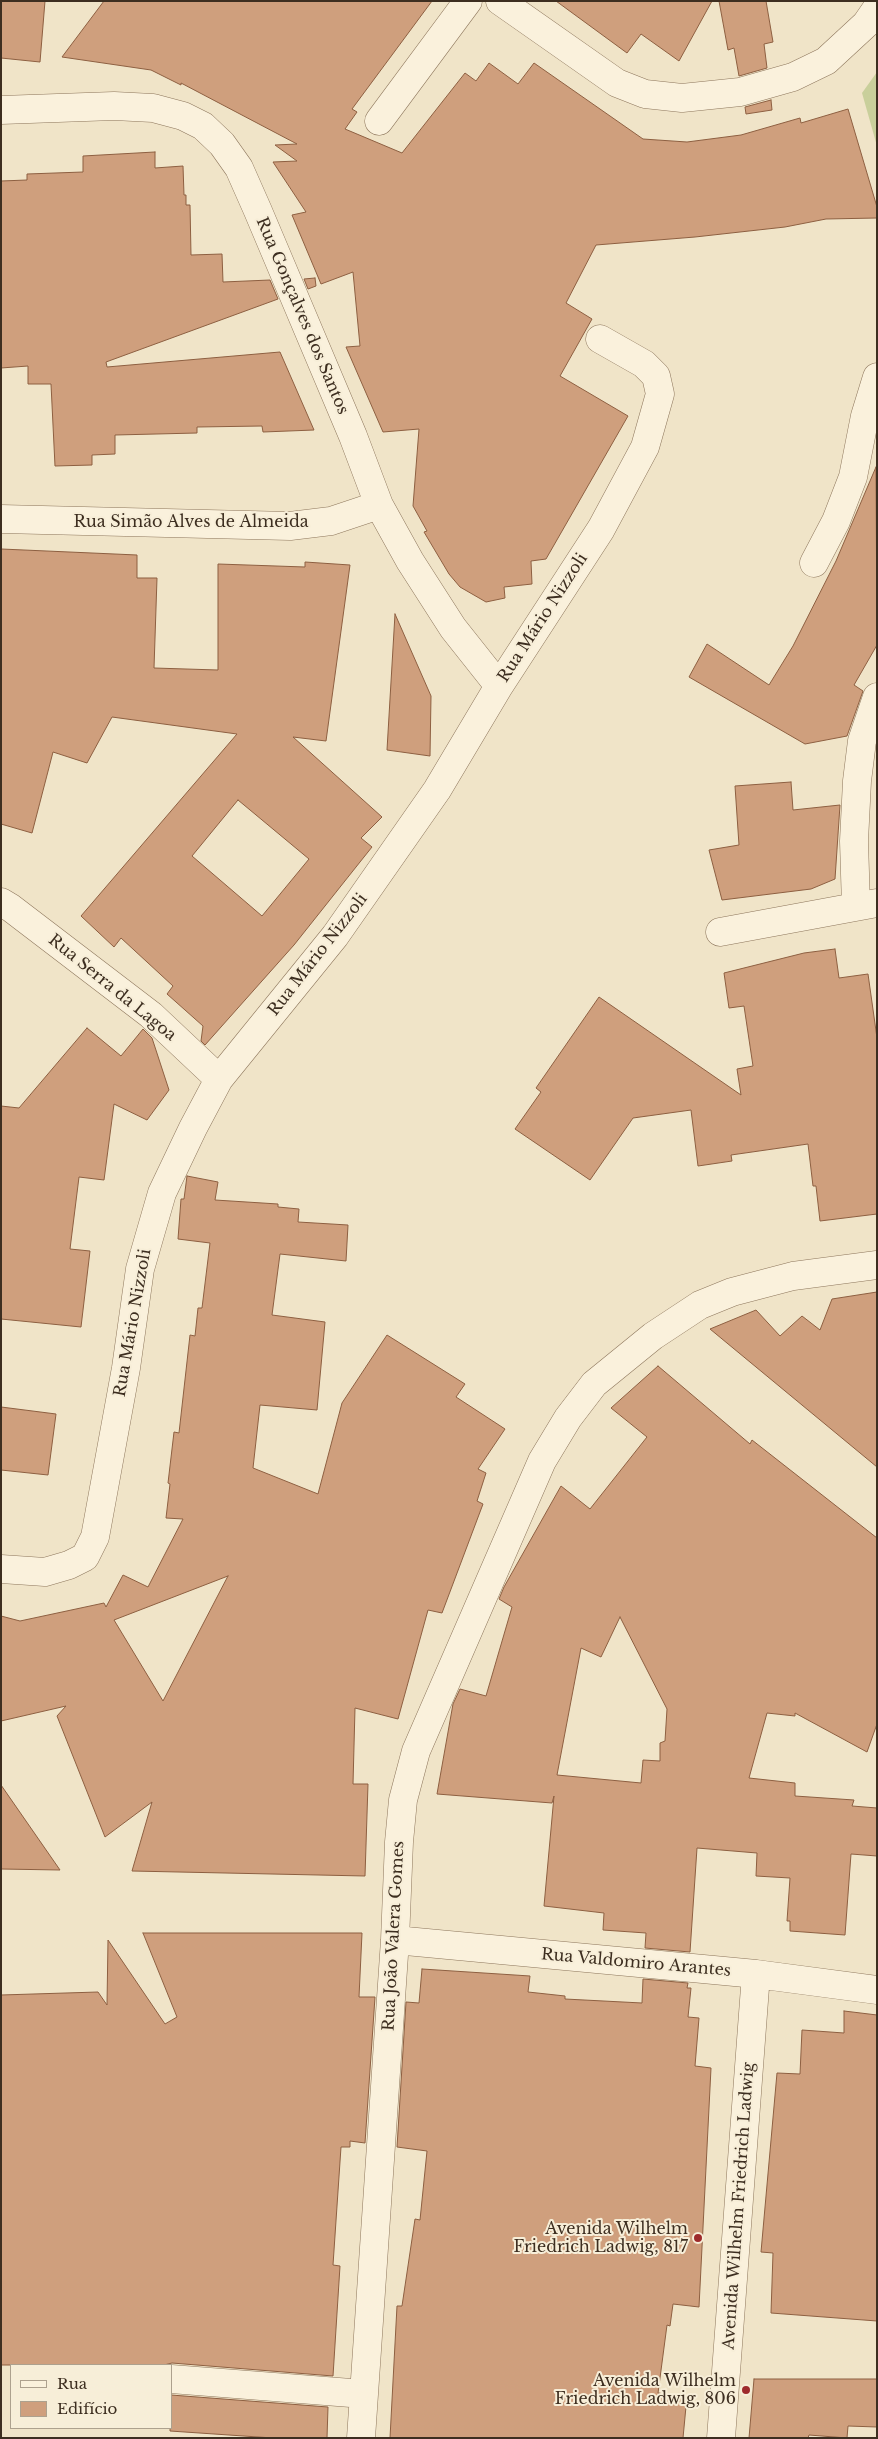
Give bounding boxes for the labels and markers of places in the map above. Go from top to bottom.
place label: Avenida Wilhelm Friedrich Ladwig, 817 [513,2219,688,2257]
marker: Avenida Wilhelm Friedrich Ladwig, 817 [692,2232,704,2244]
place label: Avenida Wilhelm Friedrich Ladwig, 806 [555,2371,736,2409]
marker: Avenida Wilhelm Friedrich Ladwig, 806 [740,2384,752,2396]

